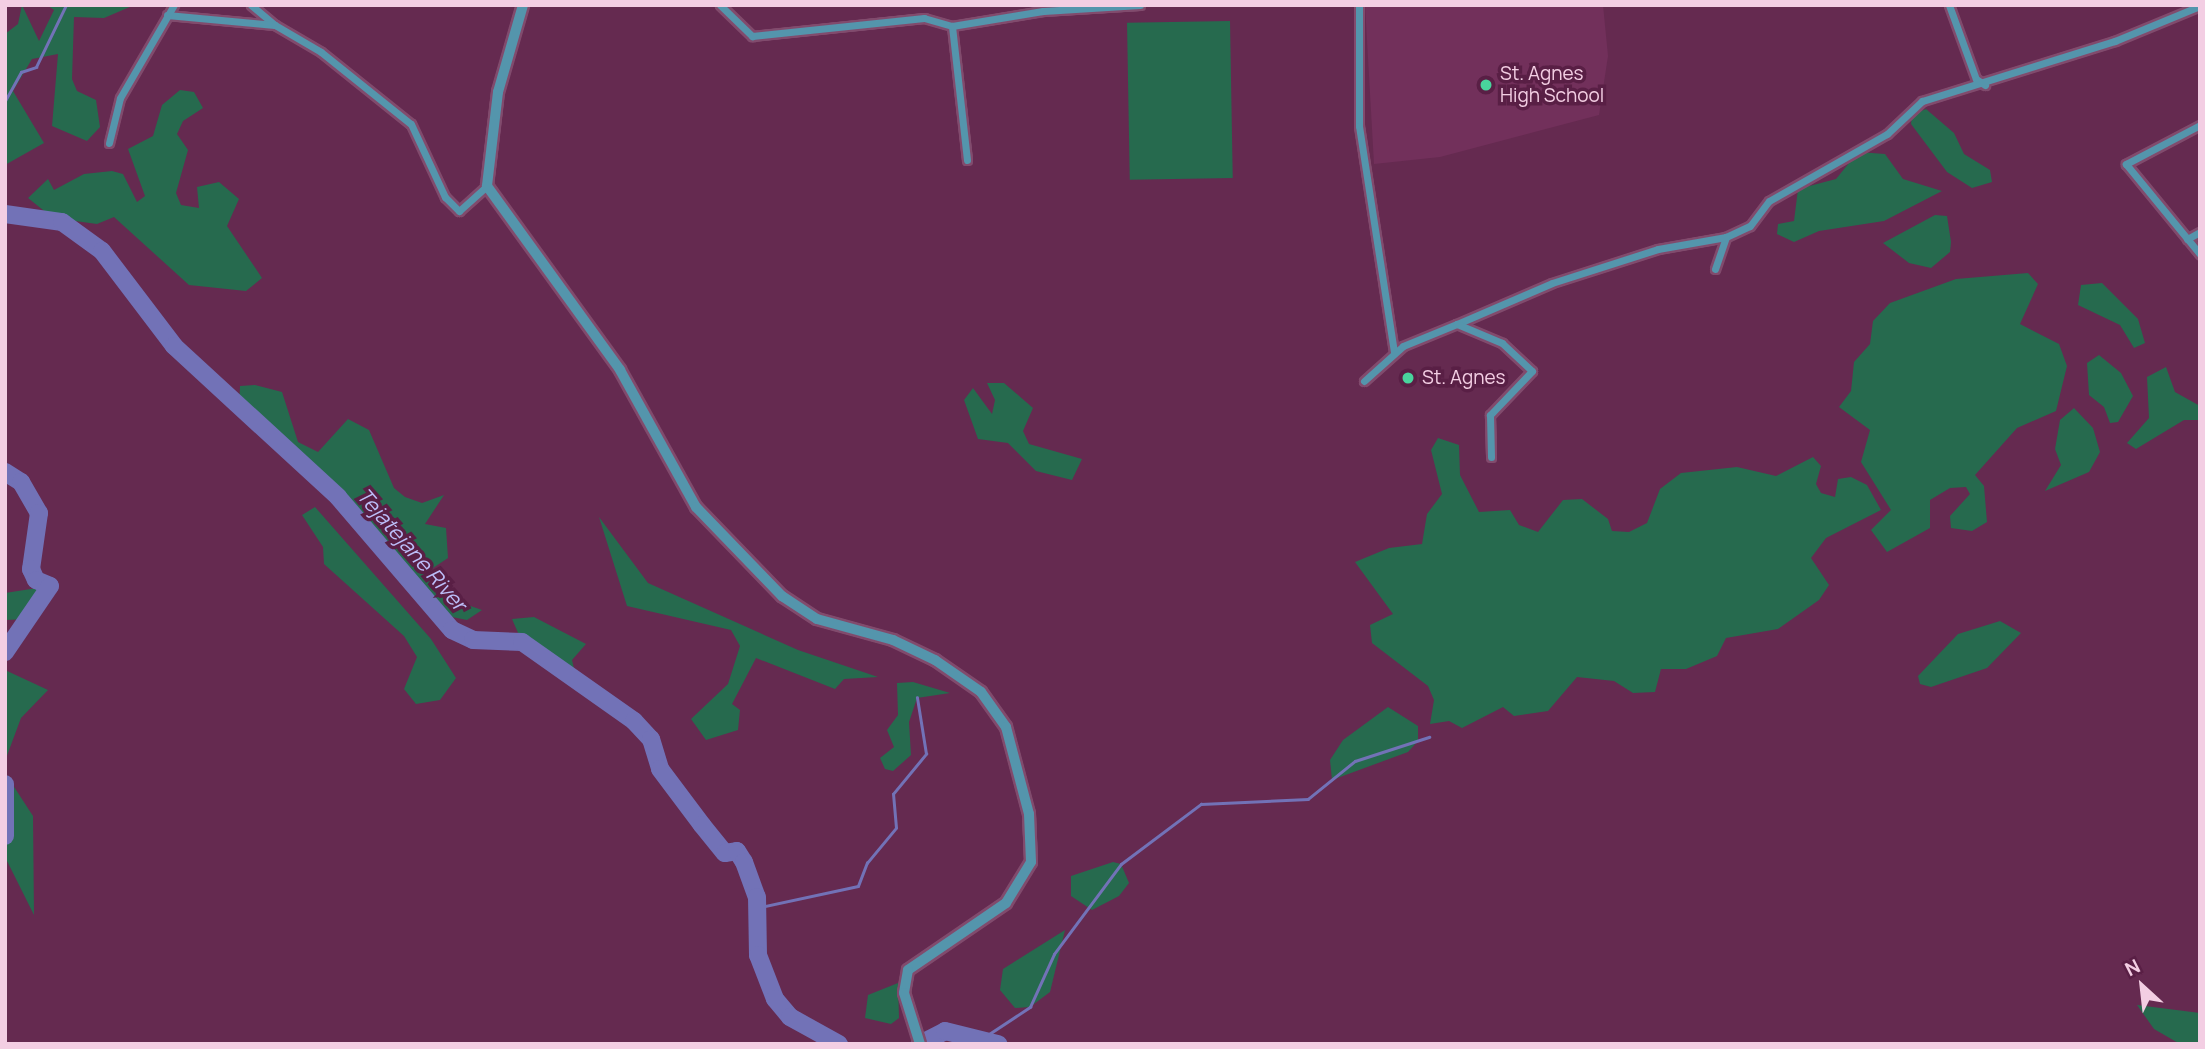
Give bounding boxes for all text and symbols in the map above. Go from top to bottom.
place label: St. Agnes High School [1500,63,1604,107]
marker: St. Agnes High School [1478,77,1494,93]
place label: St. Agnes [1422,367,1506,389]
marker: St. Agnes [1400,370,1416,386]
water label: Tejatejane River [352,482,472,616]
north arrow [2107,951,2177,1021]
text: N [2120,953,2144,982]

